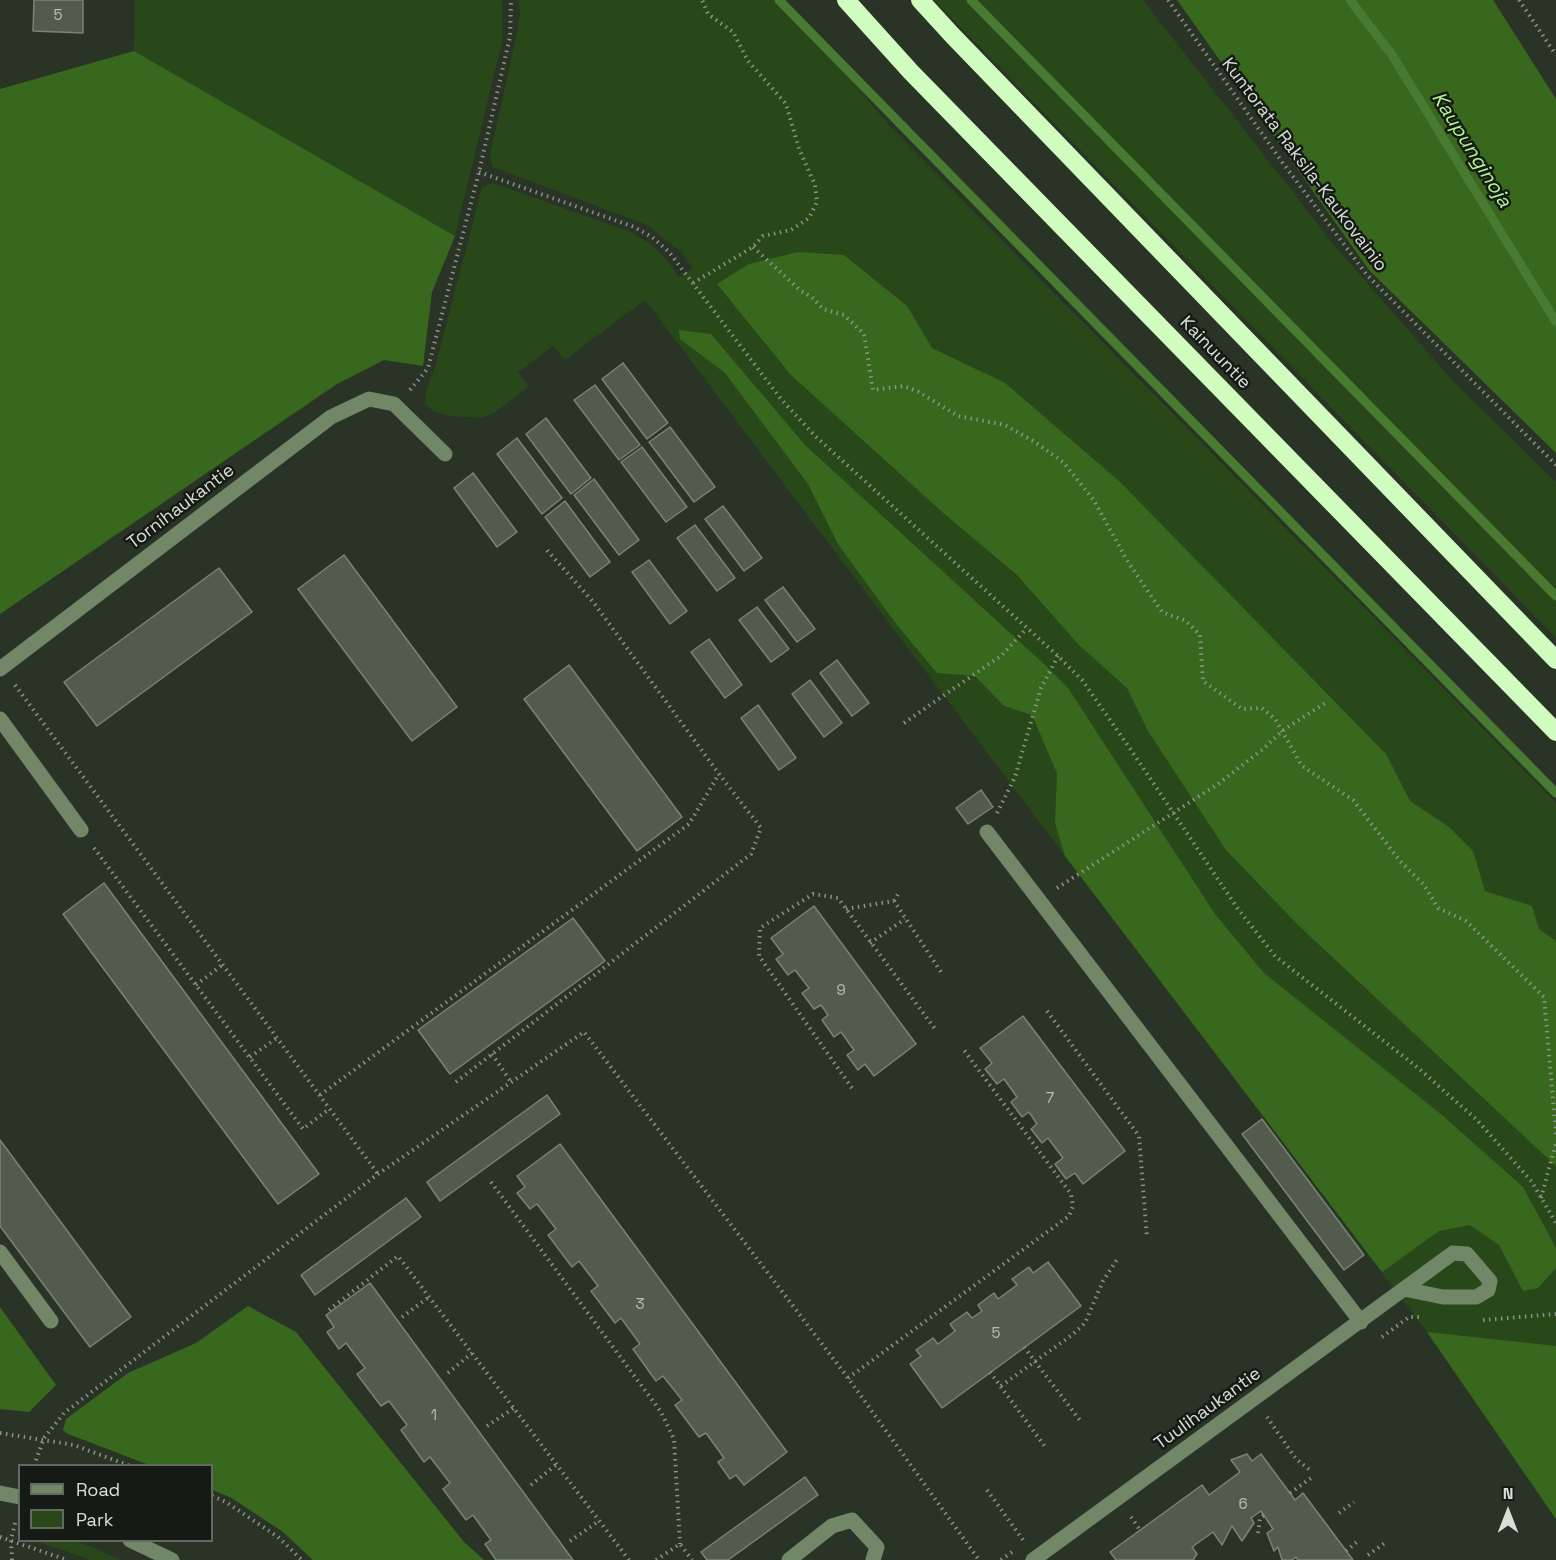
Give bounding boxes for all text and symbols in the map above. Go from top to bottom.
house number: 5 [54,7,62,25]
street label: Kuntorata Raksila-Kaukovainio [1217,54,1391,276]
water label: Kaupunginoja [1426,88,1516,212]
street label: Kainuuntie [1175,312,1255,394]
street label: Tornihaukantie [123,460,239,554]
house number: 9 [836,982,846,1000]
house number: 7 [1046,1090,1054,1108]
house number: 3 [635,1296,645,1314]
house number: 5 [992,1325,1000,1343]
street label: Tuulihaukantie [1151,1363,1265,1455]
house number: 1 [431,1407,437,1425]
legend [18,1464,213,1542]
text: Road [76,1478,120,1501]
north arrow [1478,1482,1538,1542]
text: N [1503,1483,1513,1504]
house number: 6 [1238,1496,1248,1514]
text: Park [76,1508,113,1531]

